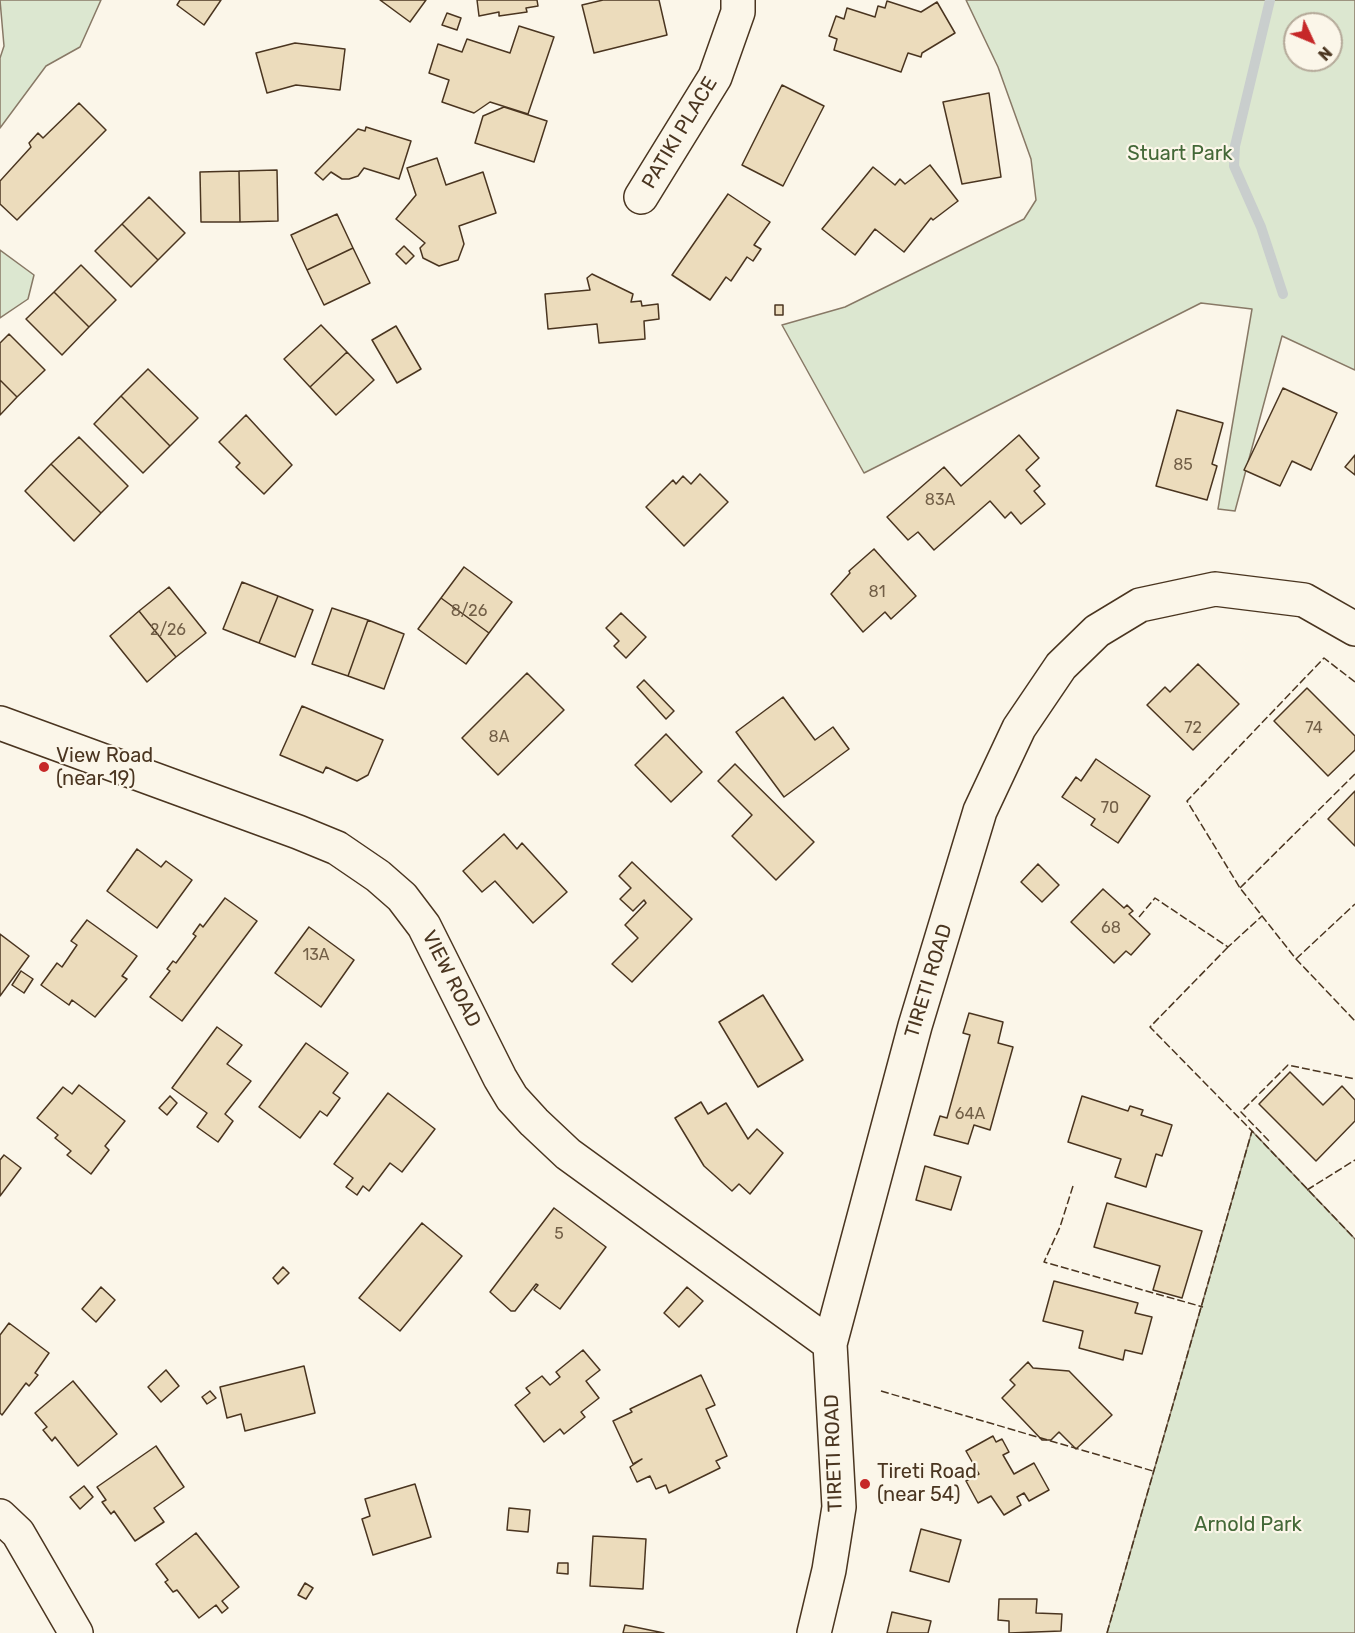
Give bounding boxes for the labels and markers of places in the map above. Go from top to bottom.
place label: View Road (near 19) [56,744,153,791]
marker: View Road (near 19) [37,760,51,774]
place label: Tireti Road (near 54) [877,1460,977,1507]
marker: Tireti Road (near 54) [858,1477,872,1491]

